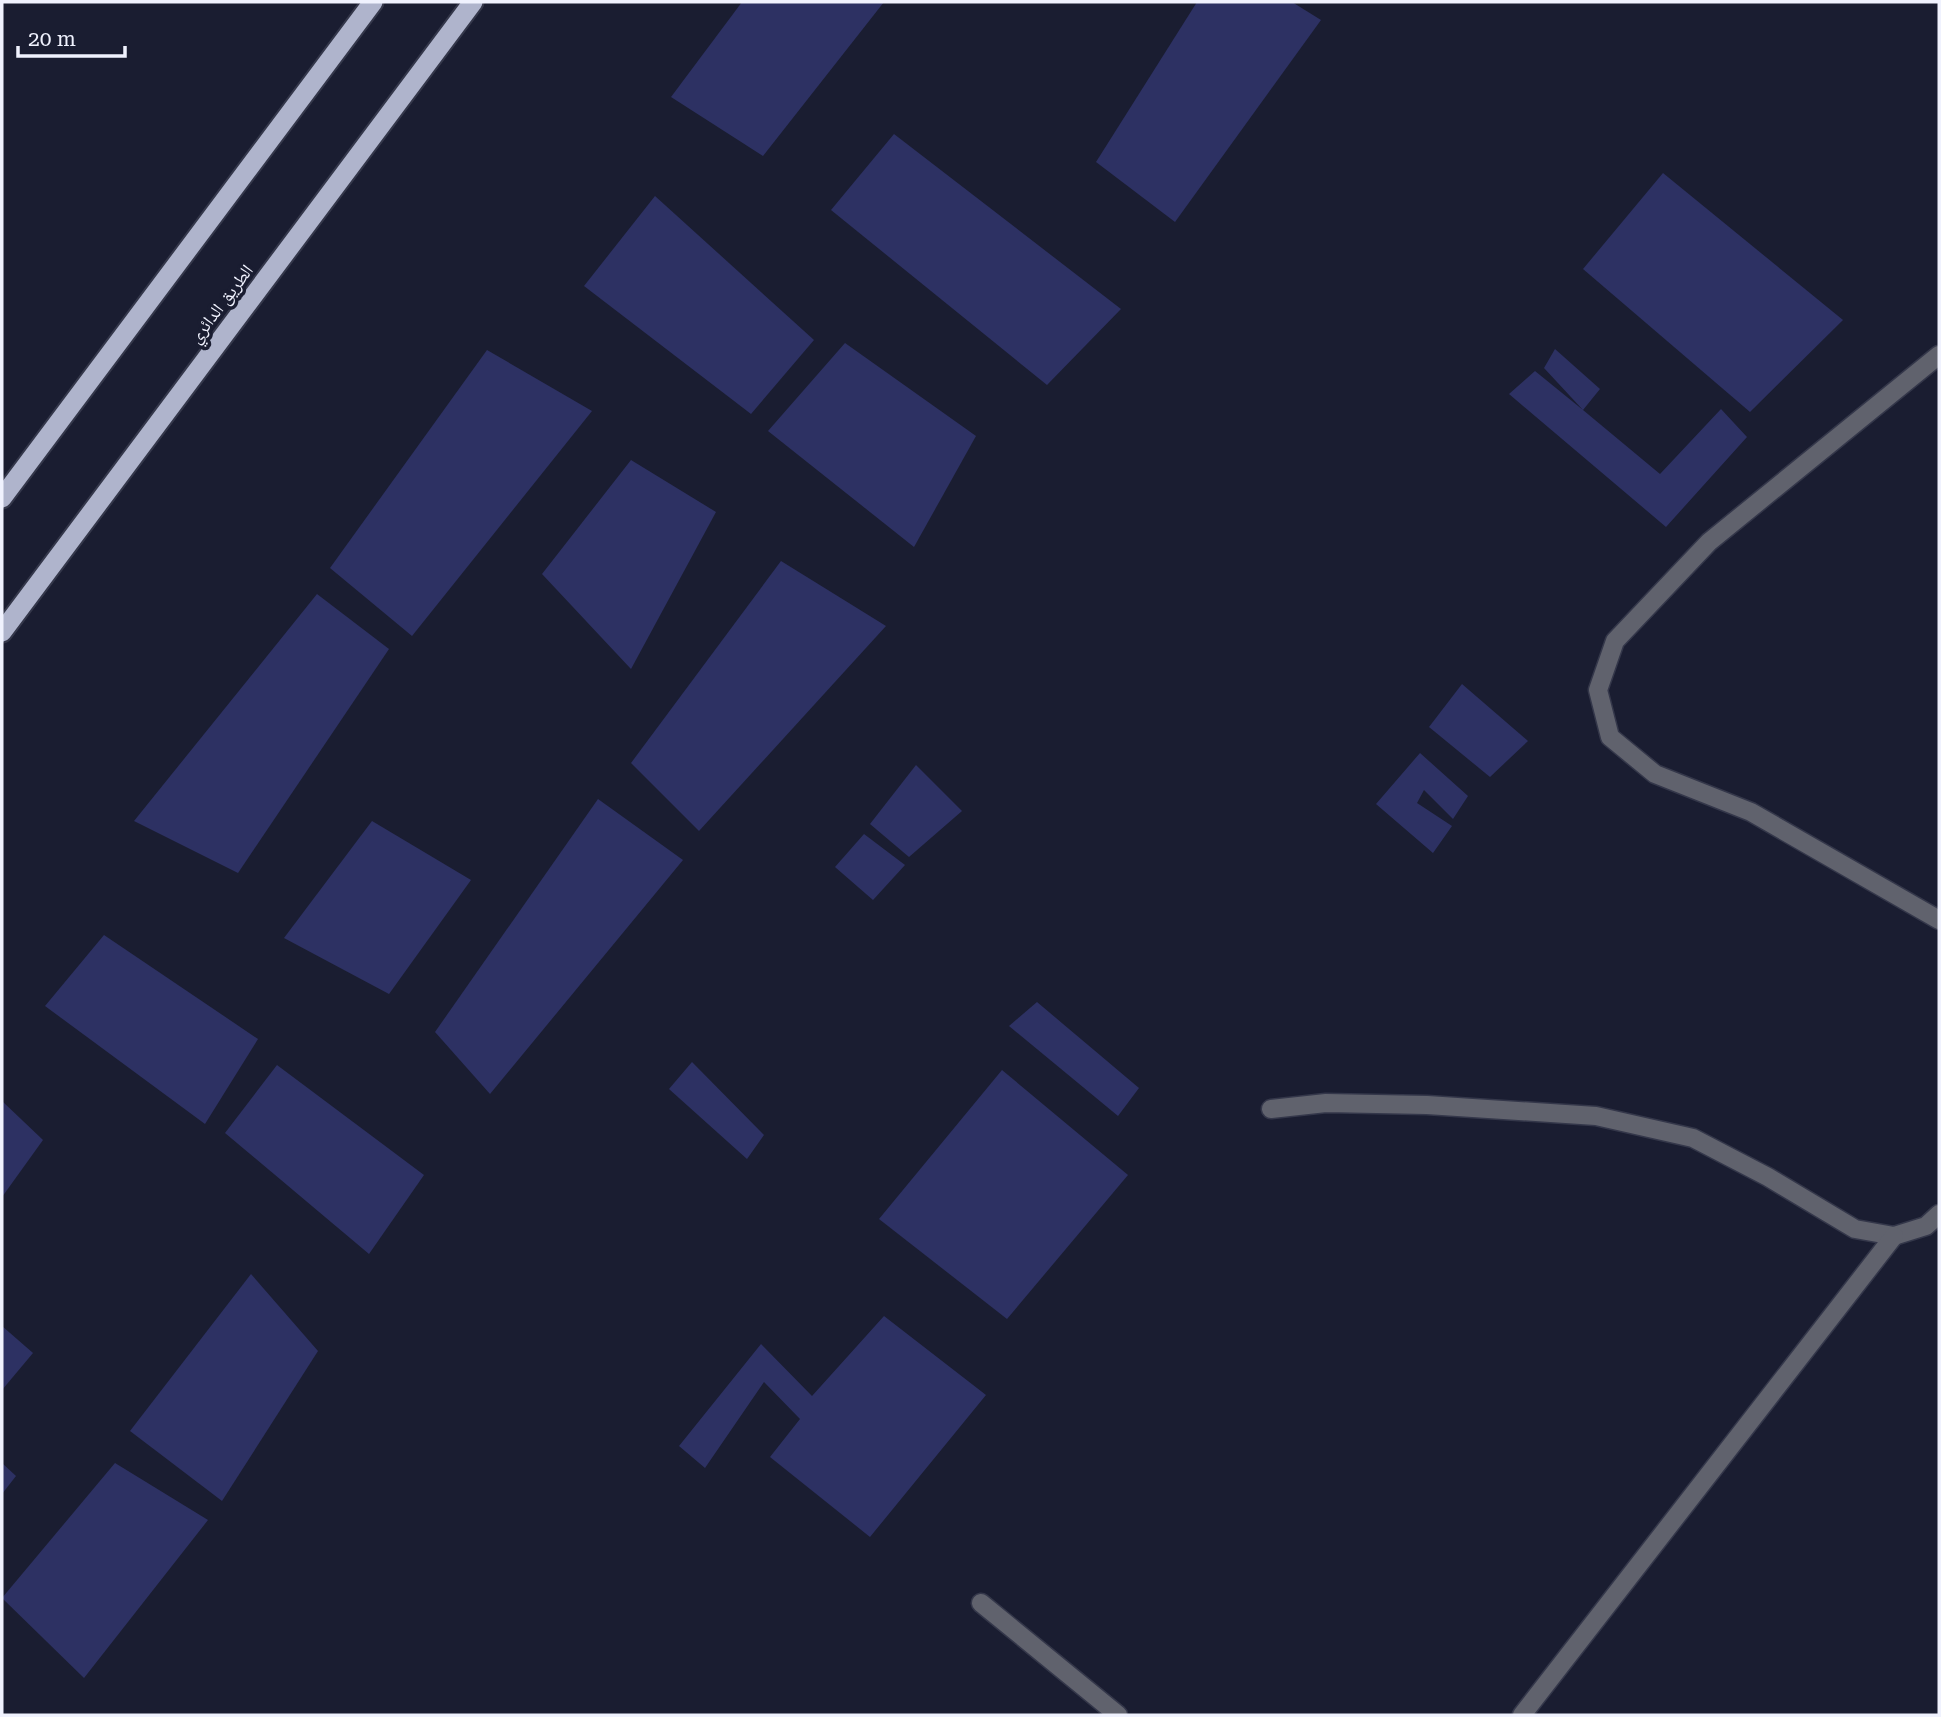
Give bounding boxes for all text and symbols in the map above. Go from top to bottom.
scale bar [18,14,124,58]
text: 20 m [28,27,76,51]
street label: الطريق الدائري [184,260,261,350]

